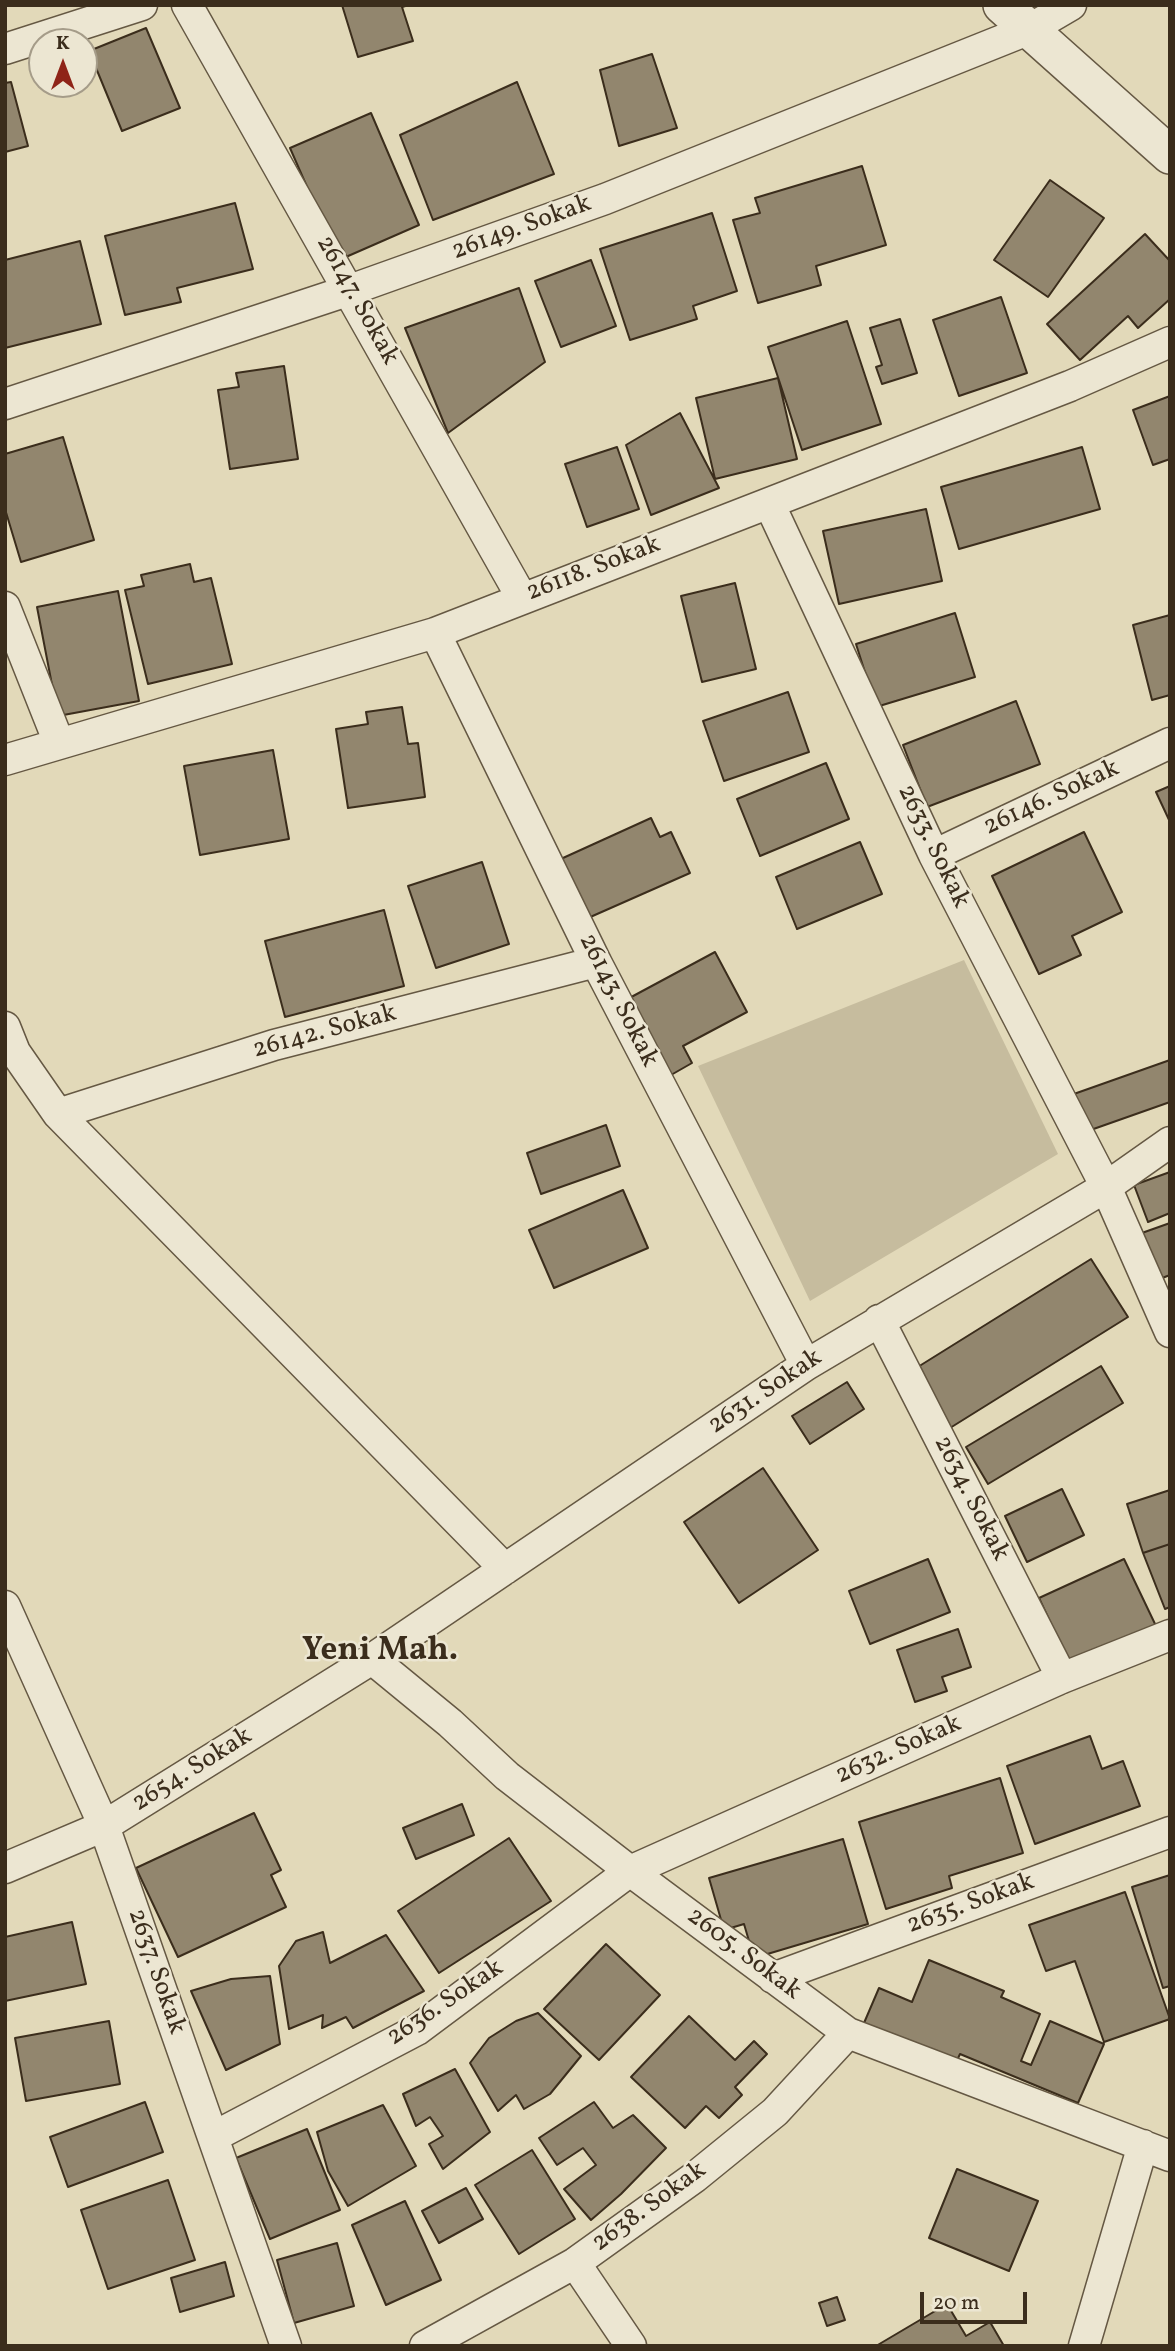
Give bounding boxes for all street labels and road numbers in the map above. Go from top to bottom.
street label: 26149. Sokak [448,189,596,269]
street label: 26147. Sokak [308,231,404,371]
street label: 26118. Sokak [523,530,665,610]
street label: 26146. Sokak [979,754,1125,844]
street label: 2633. Sokak [889,780,975,914]
street label: 26143. Sokak [570,929,664,1073]
street label: 26142. Sokak [250,999,400,1067]
street label: 2631. Sokak [703,1344,829,1442]
street label: 2634. Sokak [925,1431,1015,1567]
street label: 2632. Sokak [831,1709,967,1793]
street label: 2654. Sokak [127,1722,259,1820]
street label: 2635. Sokak [903,1868,1039,1942]
street label: 2605. Sokak [679,1902,807,2008]
street label: 2637. Sokak [119,1905,191,2039]
street label: 2636. Sokak [382,1954,510,2054]
street label: 2638. Sokak [587,2156,713,2260]

